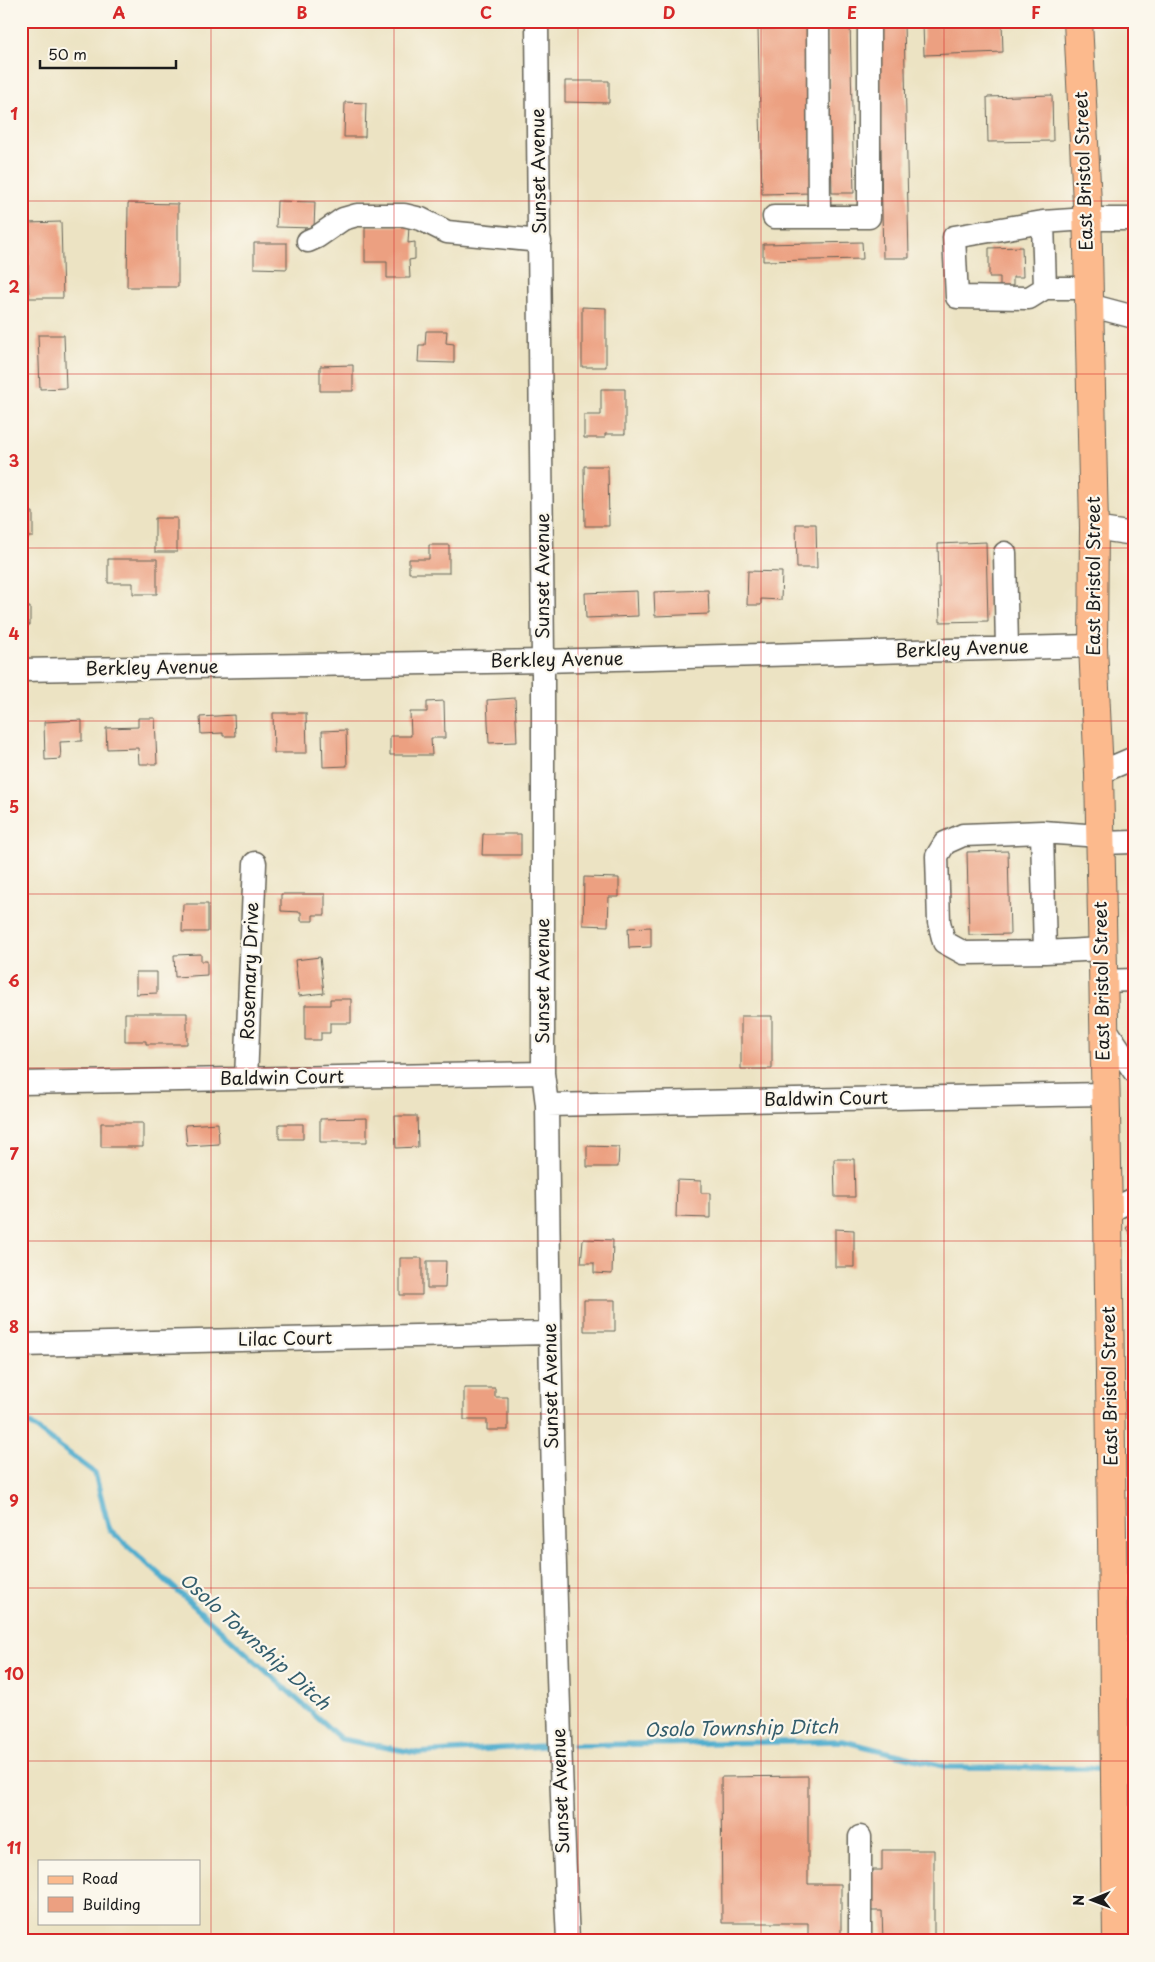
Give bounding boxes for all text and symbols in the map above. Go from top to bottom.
text: A [113,0,126,24]
text: B [297,0,308,24]
text: C [480,0,492,24]
text: D [663,0,675,24]
text: E [847,0,857,24]
text: F [1031,0,1041,24]
scale bar [40,38,176,70]
text: 50 m [48,42,87,65]
street label: East Bristol Street [1066,91,1099,251]
text: 1 [10,101,18,125]
street label: Sunset Avenue [523,108,552,234]
text: 2 [8,274,20,298]
text: 3 [9,448,19,472]
street label: East Bristol Street [1079,496,1106,656]
street label: Sunset Avenue [528,513,555,639]
text: 4 [9,621,20,645]
street label: Berkley Avenue [895,632,1029,663]
street label: Berkley Avenue [490,644,624,673]
street label: Berkley Avenue [85,652,219,681]
text: 5 [9,794,19,818]
street label: Rosemary Drive [233,901,264,1041]
street label: East Bristol Street [1086,901,1115,1061]
street label: Sunset Avenue [528,918,555,1044]
text: 6 [8,968,20,992]
street label: Baldwin Court [220,1062,344,1091]
street label: Baldwin Court [764,1083,888,1112]
text: 7 [9,1141,19,1165]
street label: East Bristol Street [1094,1306,1123,1466]
text: 8 [9,1314,19,1338]
street label: Lilac Court [238,1323,332,1352]
street label: Sunset Avenue [535,1323,564,1449]
text: 9 [9,1488,19,1512]
water label: Osolo Township Ditch [174,1565,338,1716]
text: 10 [4,1661,24,1685]
water label: Osolo Township Ditch [644,1711,839,1743]
street label: Sunset Avenue [544,1727,575,1855]
text: 11 [7,1835,21,1859]
legend [38,1860,200,1924]
text: Road [82,1866,118,1889]
north arrow [1068,1874,1118,1924]
text: Building [82,1892,141,1915]
text: N [1068,1895,1089,1906]

